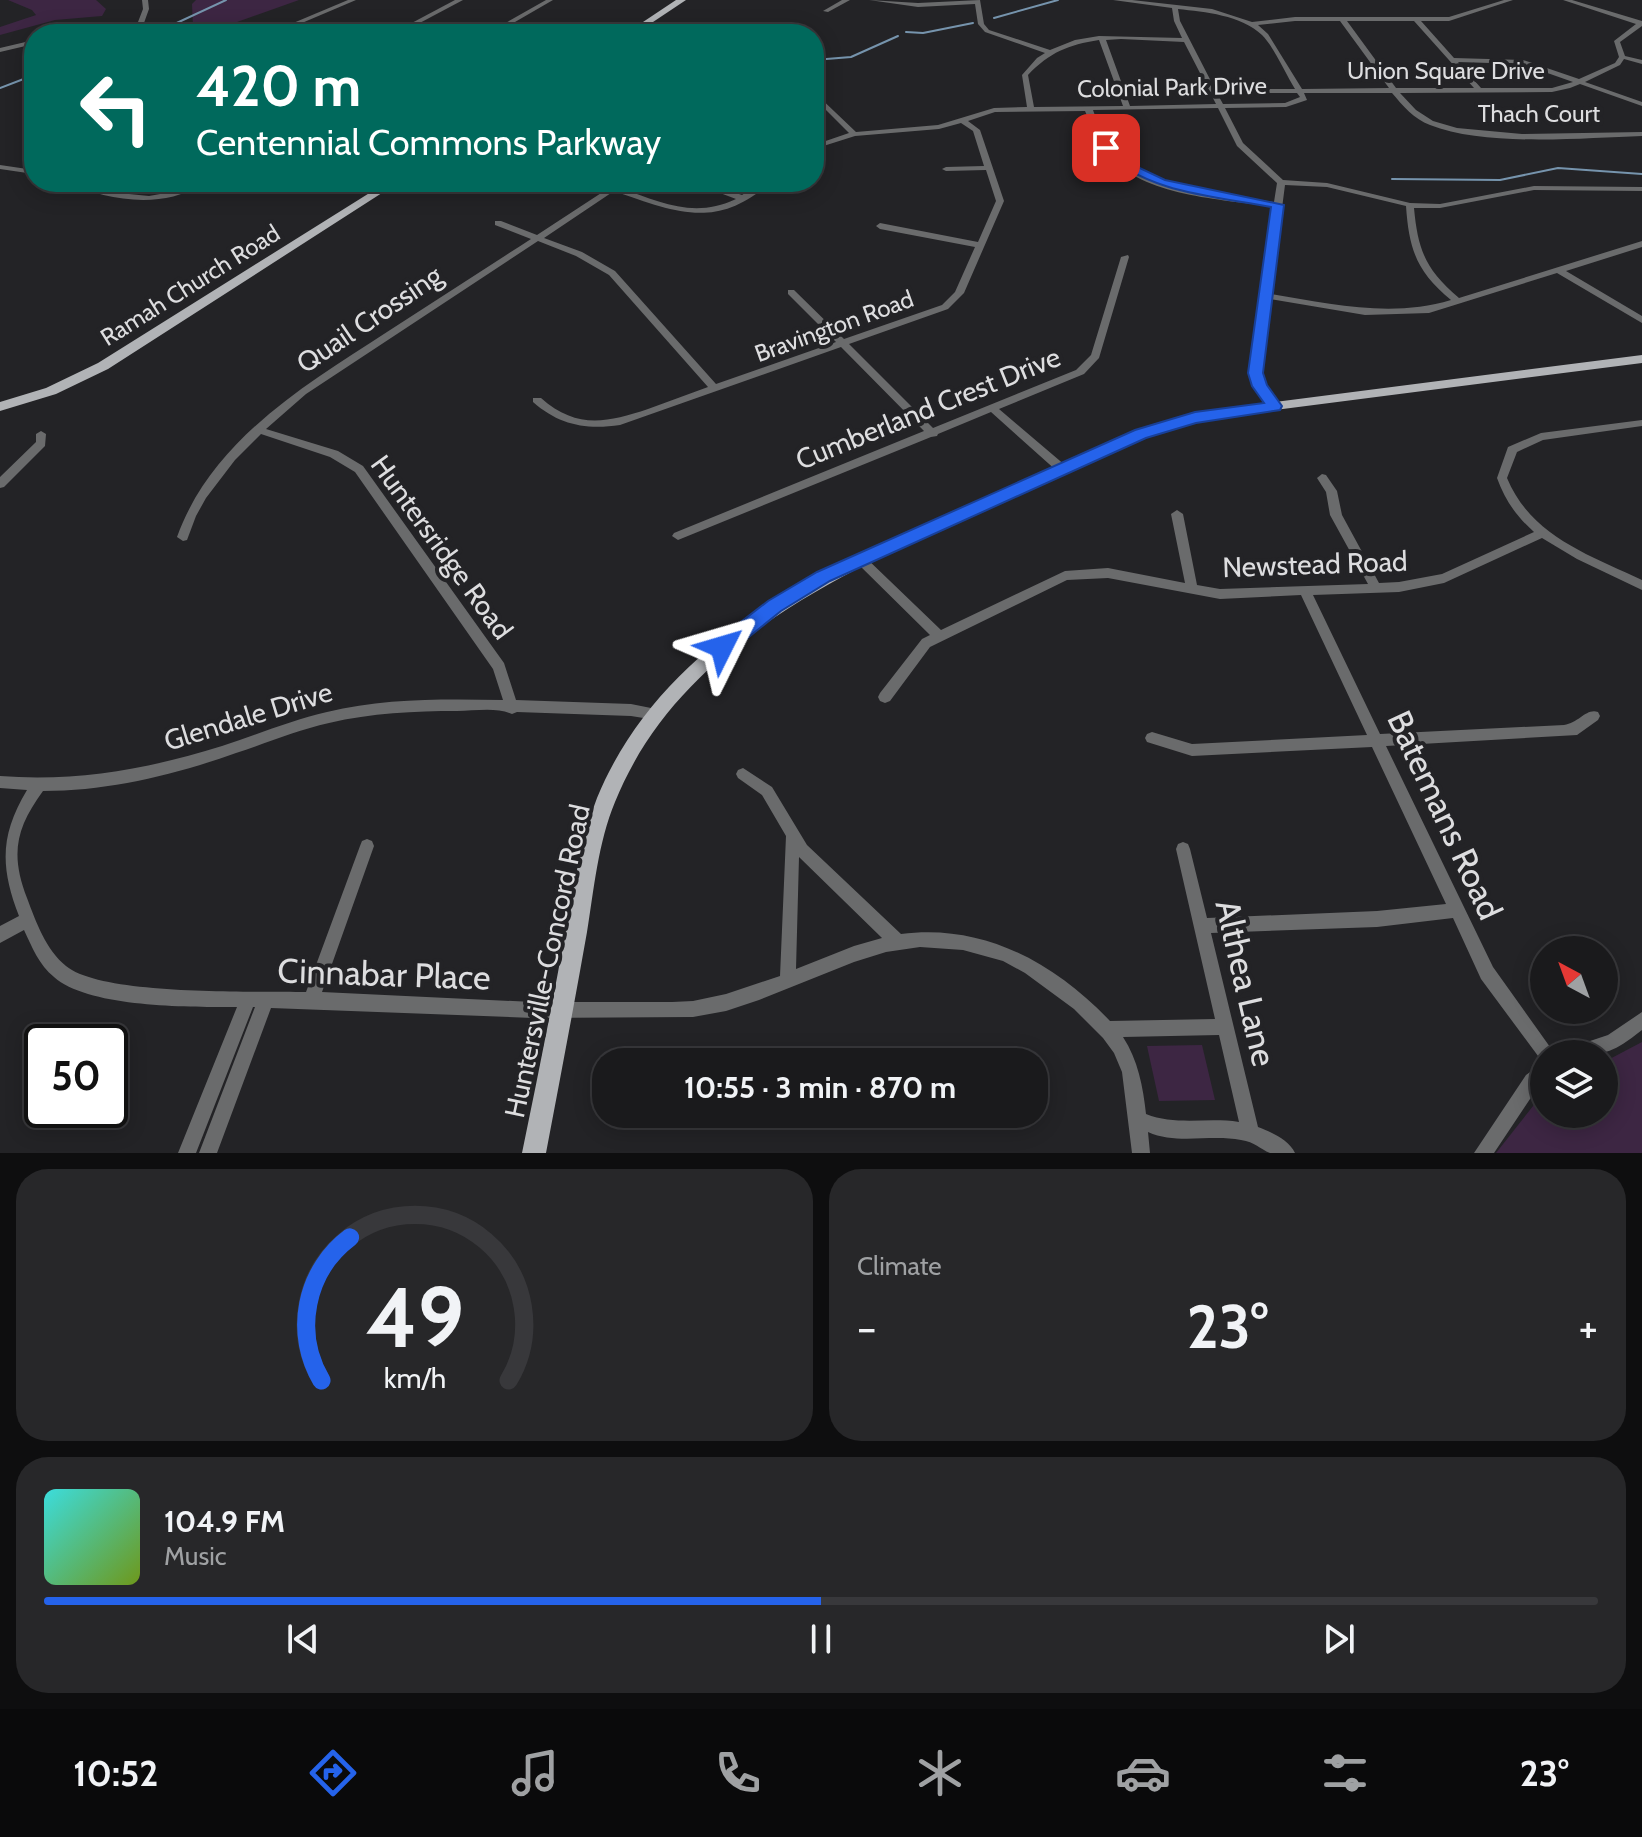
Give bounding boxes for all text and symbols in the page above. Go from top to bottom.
text: 420 m [196,52,361,120]
icon: left [64,56,168,160]
street label: Union Square Drive [1347,56,1545,85]
street label: Colonial Park Drive [1077,71,1267,103]
street label: Thach Court [1478,99,1600,128]
pin [1072,114,1140,182]
text: Centennial Commons Parkway [196,120,661,164]
icon: arrive [1084,126,1128,170]
street label: Ramah Church Road [95,218,285,352]
street label: Quail Crossing [290,257,449,380]
street label: Bravington Road [751,284,917,368]
street label: Cumberland Crest Drive [791,339,1065,477]
street label: Huntersridge Road [364,448,520,646]
street label: Newstead Road [1222,544,1408,584]
position arrow [680,605,764,689]
street label: Glendale Drive [160,674,336,758]
street label: Batemans Road [1378,704,1512,926]
street label: Huntersville-Concord Road [497,801,597,1121]
street label: Althea Lane [1206,896,1286,1070]
north arrow [1530,936,1618,1024]
map controls [1530,936,1618,1128]
street label: Cinnabar Place [277,949,491,999]
speed limit sign: 50 [24,1024,128,1128]
button: layers [1530,1040,1618,1128]
text: 10:55 · 3 min · 870 m [684,1069,956,1106]
text: Climate [857,1250,942,1282]
text: 49 [365,1267,464,1368]
text: 23° [1187,1290,1268,1363]
text: − [857,1301,876,1354]
text: + [1579,1301,1598,1354]
text: km/h [383,1360,446,1395]
text: 104.9 FM [164,1503,285,1540]
text: Music [164,1540,227,1572]
icon: previous [281,1617,325,1661]
icon: pause [799,1617,843,1661]
icon: next [1317,1617,1361,1661]
icon: directions [305,1745,361,1801]
icon: music [507,1745,563,1801]
icon: phone [710,1745,766,1801]
icon: climate [912,1745,968,1801]
icon: car [1115,1745,1171,1801]
icon: filters [1317,1745,1373,1801]
text: 10:52 [73,1751,158,1795]
text: 23° [1520,1751,1569,1795]

